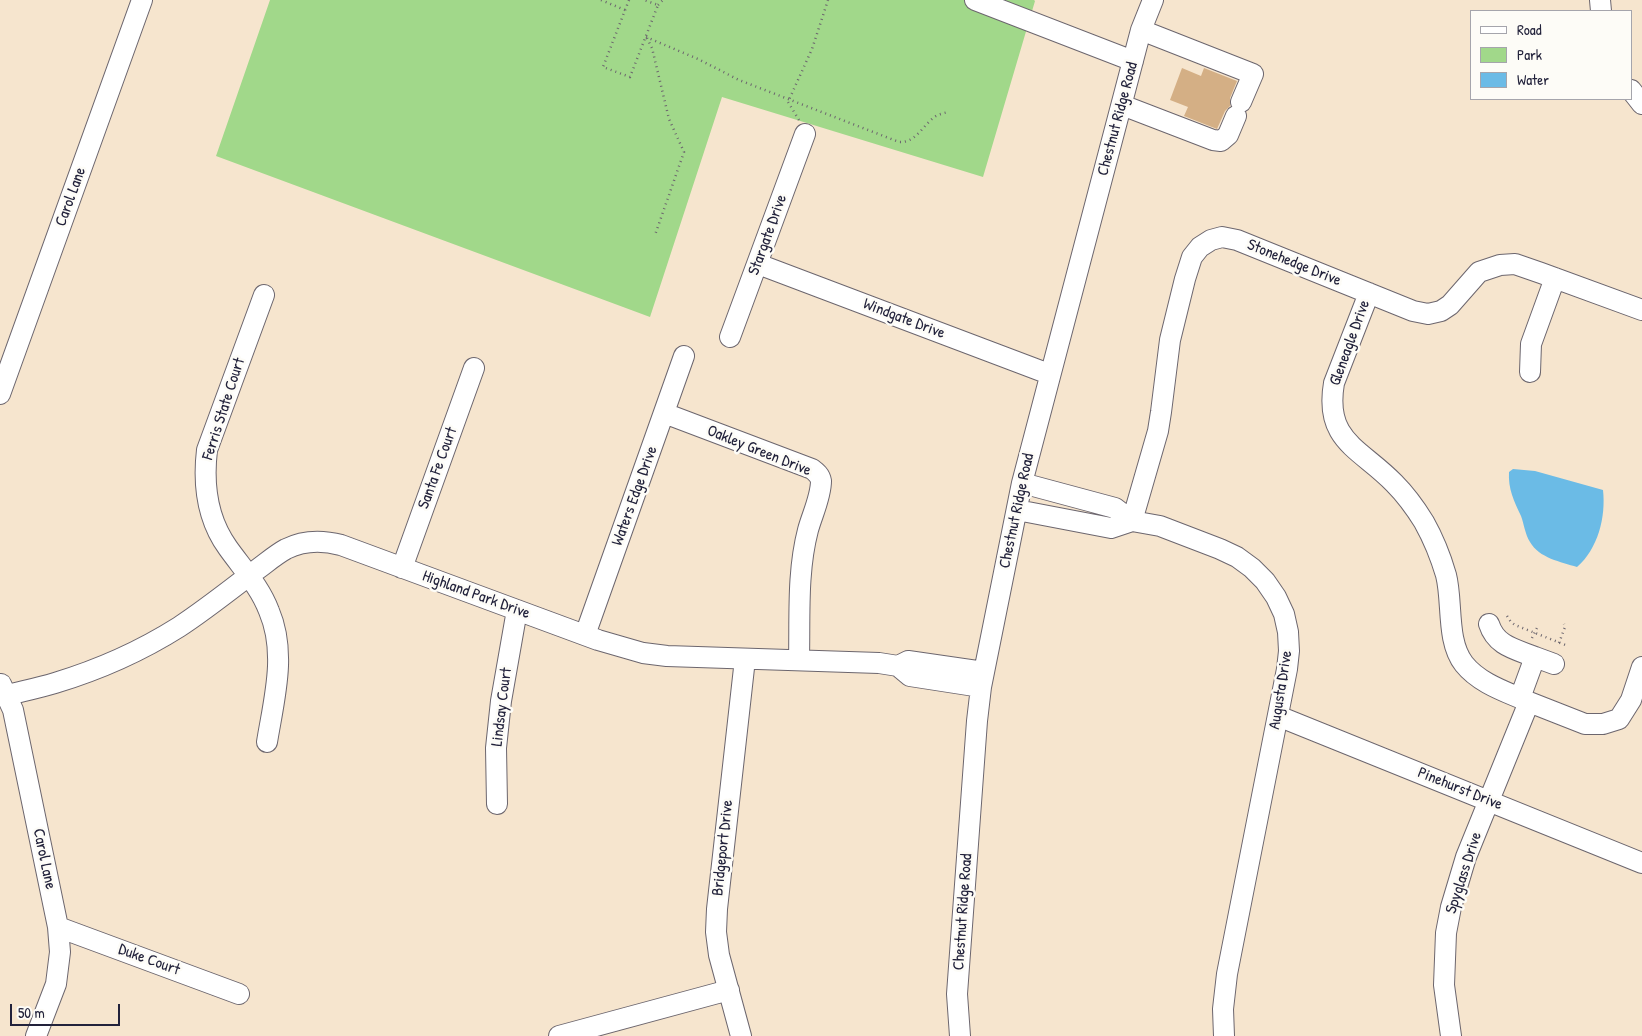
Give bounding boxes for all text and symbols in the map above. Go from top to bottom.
legend [1470,10,1632,100]
text: Road [1517,19,1542,40]
text: Park [1517,44,1542,65]
street label: Chestnut Ridge Road [1094,60,1142,178]
text: Water [1517,69,1549,90]
street label: Carol Lane [51,165,91,229]
street label: Stargate Drive [745,192,791,278]
street label: Stonehedge Drive [1244,235,1344,291]
street label: Windgate Drive [860,295,948,343]
street label: Gleneagle Drive [1326,298,1374,388]
street label: Ferris State Court [198,356,250,462]
street label: Oakley Green Drive [704,421,814,481]
street label: Santa Fe Court [414,424,462,512]
street label: Waters Edge Drive [608,444,662,548]
street label: Chestnut Ridge Road [995,452,1039,570]
street label: Highland Park Drive [420,567,532,623]
street label: Augusta Drive [1265,649,1297,731]
street label: Lindsay Court [488,667,516,747]
street label: Pinehurst Drive [1415,763,1505,815]
street label: Bridgeport Drive [708,799,738,897]
street label: Carol Lane [28,827,60,891]
street label: Spyglass Drive [1442,830,1486,916]
street label: Chestnut Ridge Road [949,853,977,971]
street label: Duke Court [116,940,182,980]
scale bar [12,994,122,1026]
text: 50 m [18,1002,45,1023]

